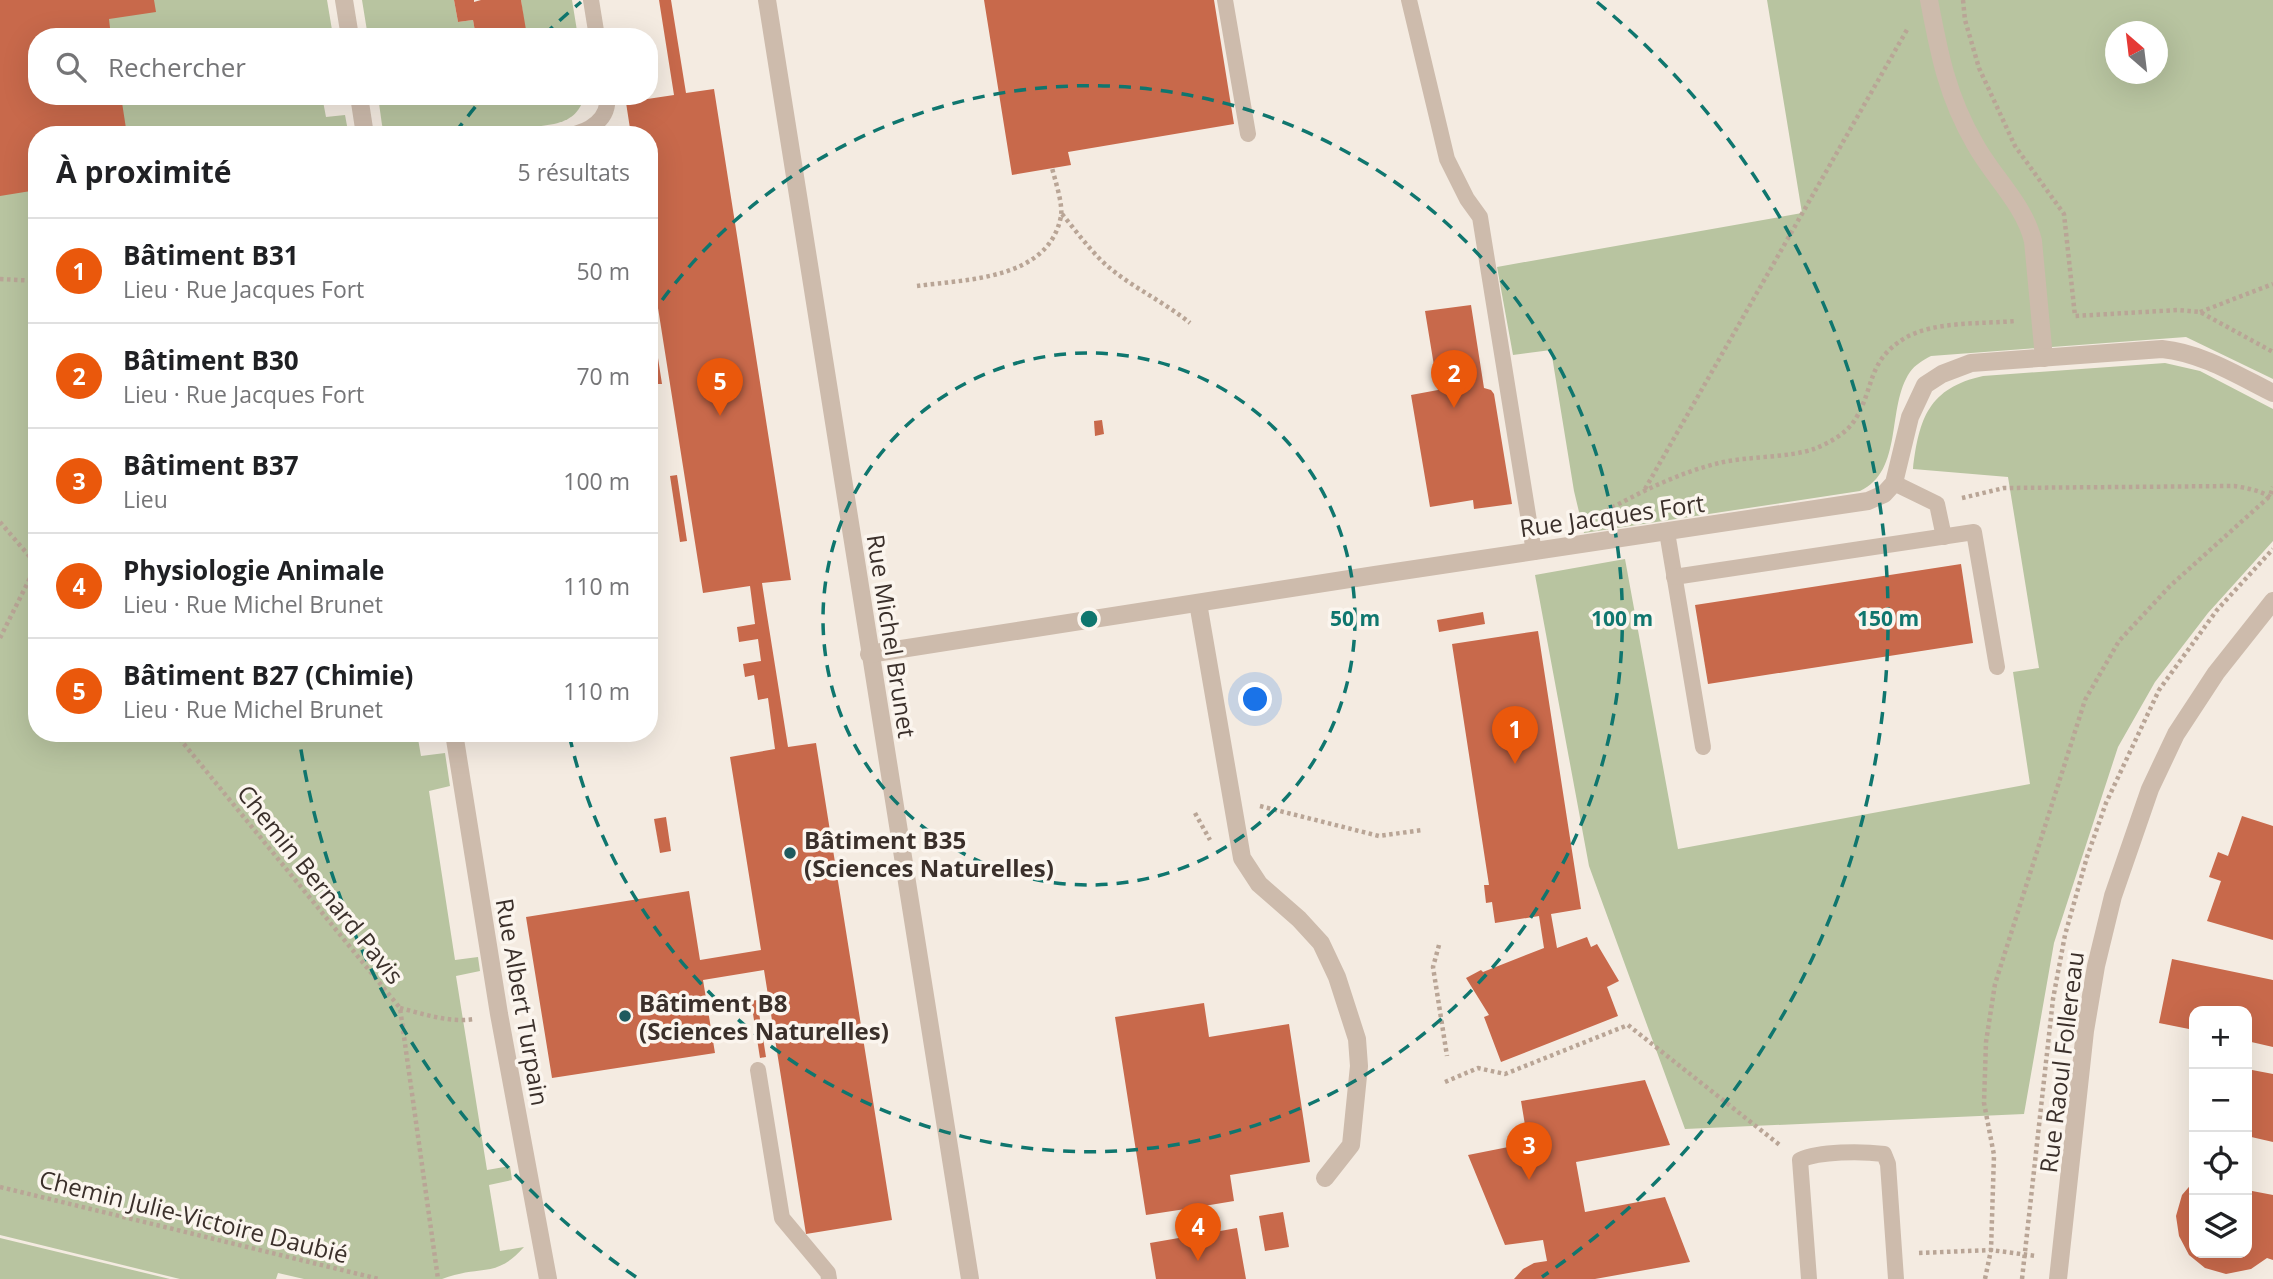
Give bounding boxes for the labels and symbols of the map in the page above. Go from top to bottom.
north arrow [2105,21,2168,84]
pin: 2 [1431,350,1477,408]
pin: 5 [697,358,743,416]
street label: Rue Jacques Fort [1517,486,1707,544]
street label: Rue Michel Brunet [860,532,924,740]
text: 50 m [1330,604,1380,632]
text: 100 m [1591,604,1653,632]
text: 150 m [1857,604,1919,632]
centre of rings [1077,607,1101,631]
your location [1238,682,1272,716]
pin: 1 [1492,706,1538,764]
street label: Chemin Bernard Pavis [230,777,412,991]
place label: Bâtiment B35 (Sciences Naturelles) [804,823,1054,884]
marker: Bâtiment B35 (Sciences Naturelles) [782,845,798,861]
street label: Rue Albert Turpain [489,896,557,1108]
street label: Rue Raoul Follereau [2031,950,2091,1174]
place label: Bâtiment B8 (Sciences Naturelles) [639,986,889,1047]
marker: Bâtiment B8 (Sciences Naturelles) [617,1008,633,1024]
pin: 3 [1506,1122,1552,1180]
street label: Chemin Julie-Victoire Daubié [36,1162,352,1270]
pin: 4 [1175,1203,1221,1261]

